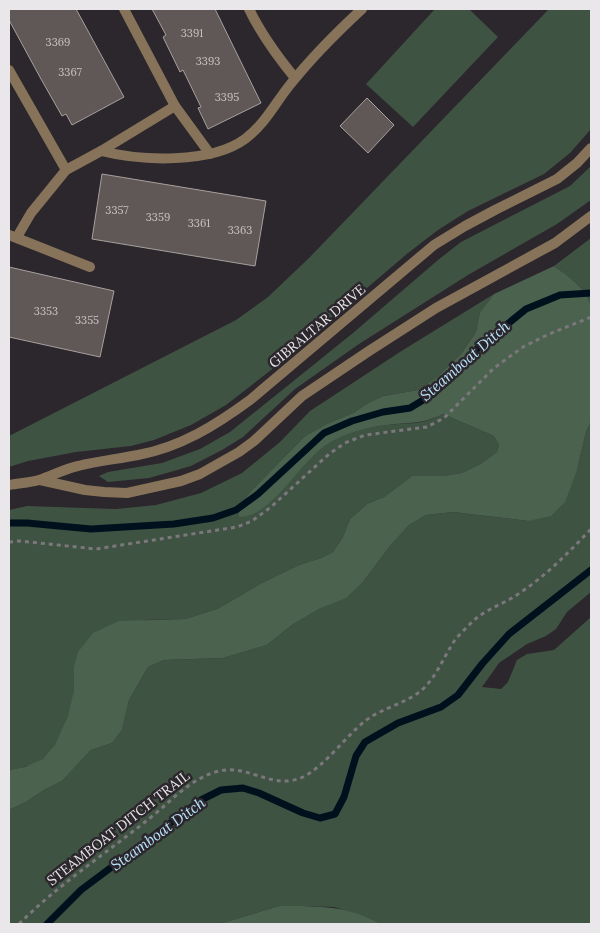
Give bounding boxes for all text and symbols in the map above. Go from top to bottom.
house number: 3391 [181,26,203,40]
house number: 3369 [46,35,70,49]
house number: 3393 [196,54,220,68]
house number: 3367 [58,65,82,79]
house number: 3395 [215,90,239,104]
house number: 3357 [105,203,129,217]
house number: 3359 [146,210,170,224]
house number: 3361 [188,216,210,230]
house number: 3363 [228,223,252,237]
street label: GIBRALTAR DRIVE [265,280,369,372]
house number: 3353 [34,304,58,318]
house number: 3355 [75,313,99,327]
water label: Steamboat Ditch [416,316,514,405]
street label: STEAMBOAT DITCH TRAIL [43,767,193,889]
water label: Steamboat Ditch [107,793,209,874]

